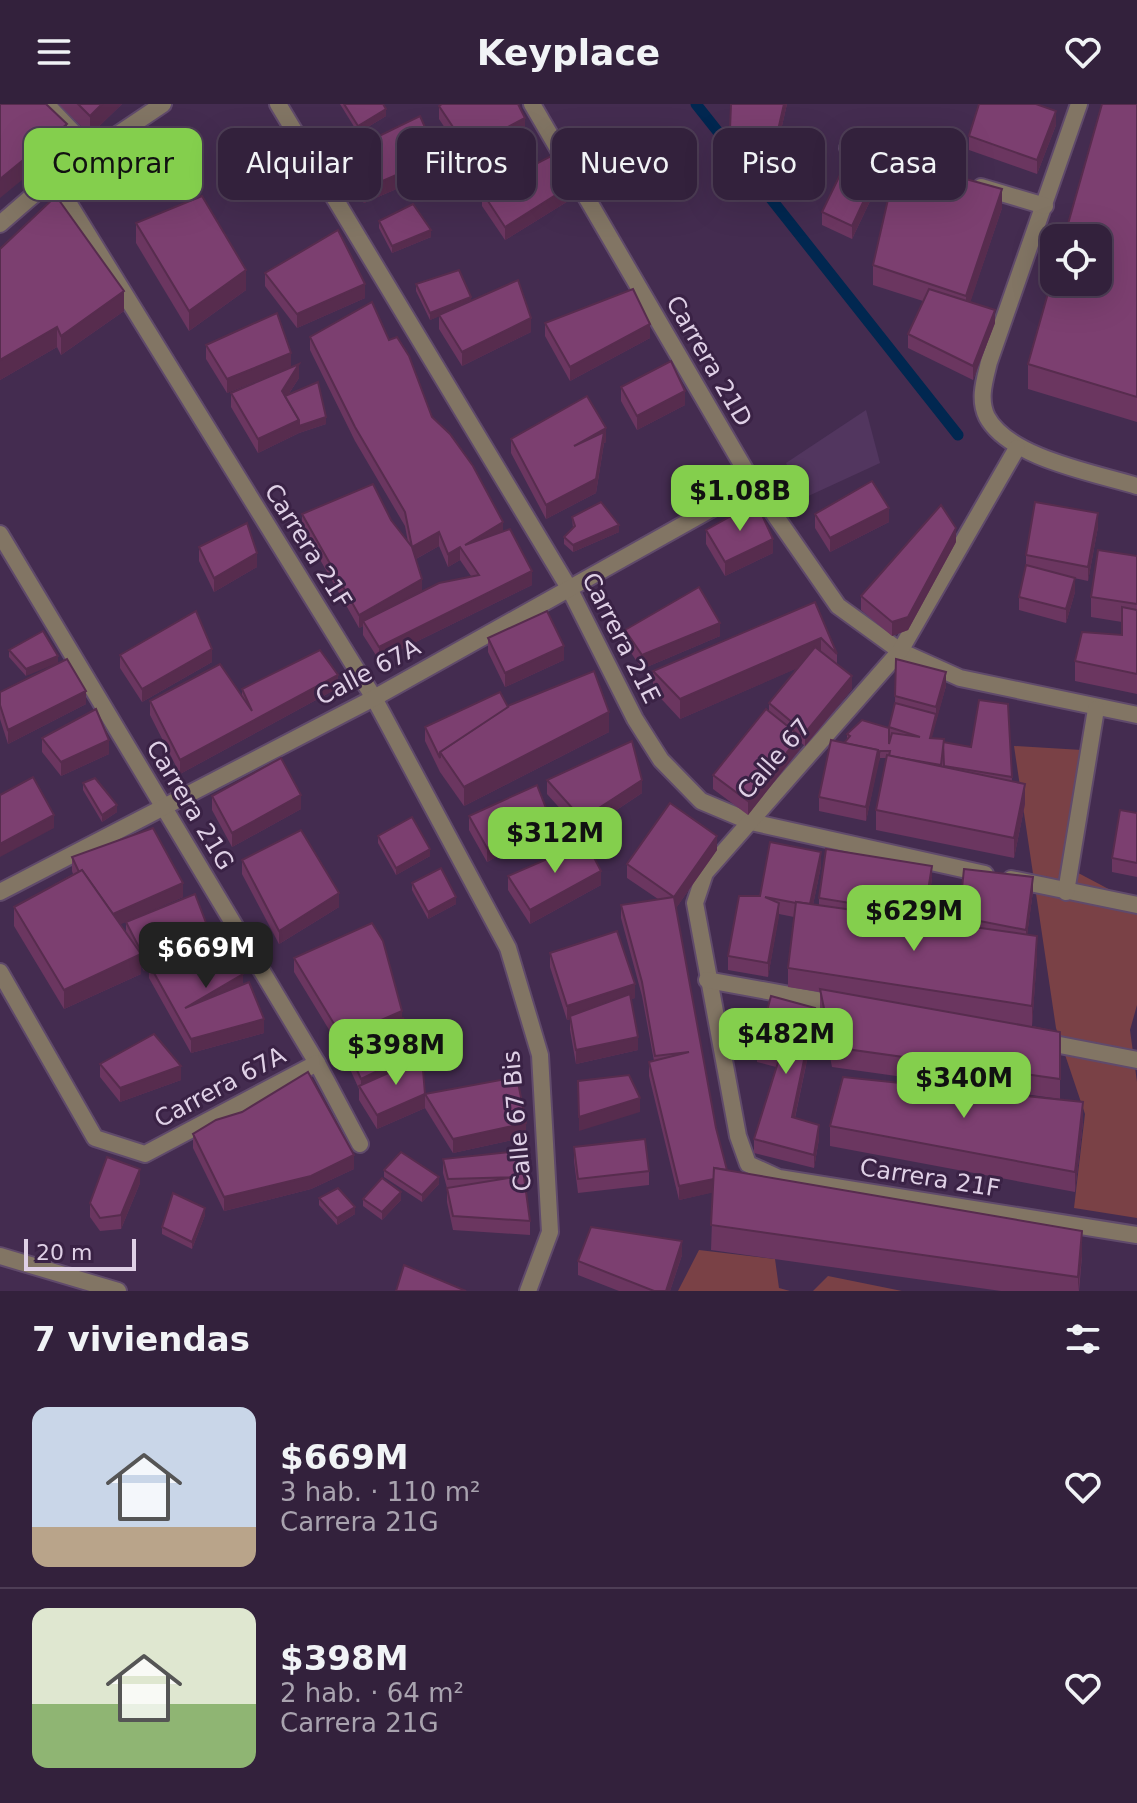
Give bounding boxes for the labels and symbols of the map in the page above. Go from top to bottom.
street label: Carrera 21D [660,291,758,431]
pin: $1.08B [675,465,805,533]
street label: Carrera 21F [259,479,357,613]
street label: Carrera 21E [576,568,666,708]
street label: Calle 67A [311,633,425,711]
street label: Calle 67 [731,713,817,805]
street label: Carrera 21G [140,735,240,875]
pin: $312M [499,807,611,875]
pin: $629M [858,885,970,953]
pin: $669M [150,922,262,990]
pin: $482M [730,1008,842,1076]
pin: $398M [340,1019,452,1087]
street label: Carrera 67A [150,1041,291,1133]
street label: Calle 67 Bis [497,1050,537,1192]
pin: $340M [908,1052,1020,1120]
street label: Carrera 21F [858,1153,1002,1203]
scale bar [24,1235,136,1271]

